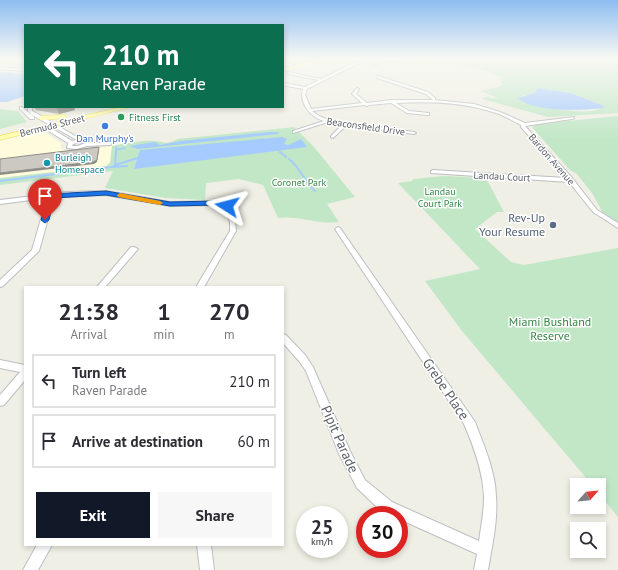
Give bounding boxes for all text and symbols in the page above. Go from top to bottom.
text: 210 m [102,36,179,73]
icon: left [36,40,88,92]
text: Raven Parade [102,72,206,95]
street label: Bermuda Street [18,111,86,140]
place label: Fitness First [129,111,181,124]
marker: Fitness First [116,112,126,122]
street label: Beaconsfield Drive [326,115,406,138]
marker: Dan Murphy's [100,121,110,131]
street label: Bardon Avenue [526,131,578,188]
place label: Dan Murphy's [76,132,134,145]
place label: Burleigh Homespace [55,151,104,176]
marker: Burleigh Homespace [42,158,52,168]
street label: Landau Court [473,169,531,185]
park label: Coronet Park [272,176,326,189]
pin [28,179,62,220]
icon: arrive [34,185,56,207]
position arrow [206,185,248,227]
park label: Landau Court Park [418,185,462,210]
place label: Rev-Up Your Resume [479,210,545,239]
marker: Rev-Up Your Resume [548,220,558,230]
text: 21:38 [58,296,119,327]
text: 1 [157,296,171,327]
text: 270 [209,296,250,327]
park label: Miami Bushland Reserve [509,314,591,343]
text: Arrival [71,326,107,343]
text: min [153,326,175,343]
text: m [224,326,235,343]
street label: Grebe Place [419,355,473,423]
text: Turn left [72,363,126,382]
icon: left [38,370,60,392]
text: 210 m [229,372,270,391]
text: Raven Parade [72,382,147,399]
street label: Pipit Parade [317,402,363,476]
icon: arrive [38,430,60,452]
text: Arrive at destination [72,432,203,451]
text: 60 m [237,432,270,451]
north arrow [570,478,606,514]
map controls [570,478,606,558]
button: Exit [36,492,150,538]
button: Share [158,492,272,538]
speed limit sign: 30 [356,506,408,558]
text: 25 [311,514,333,540]
button: search [570,522,606,558]
text: km/h [311,535,333,548]

